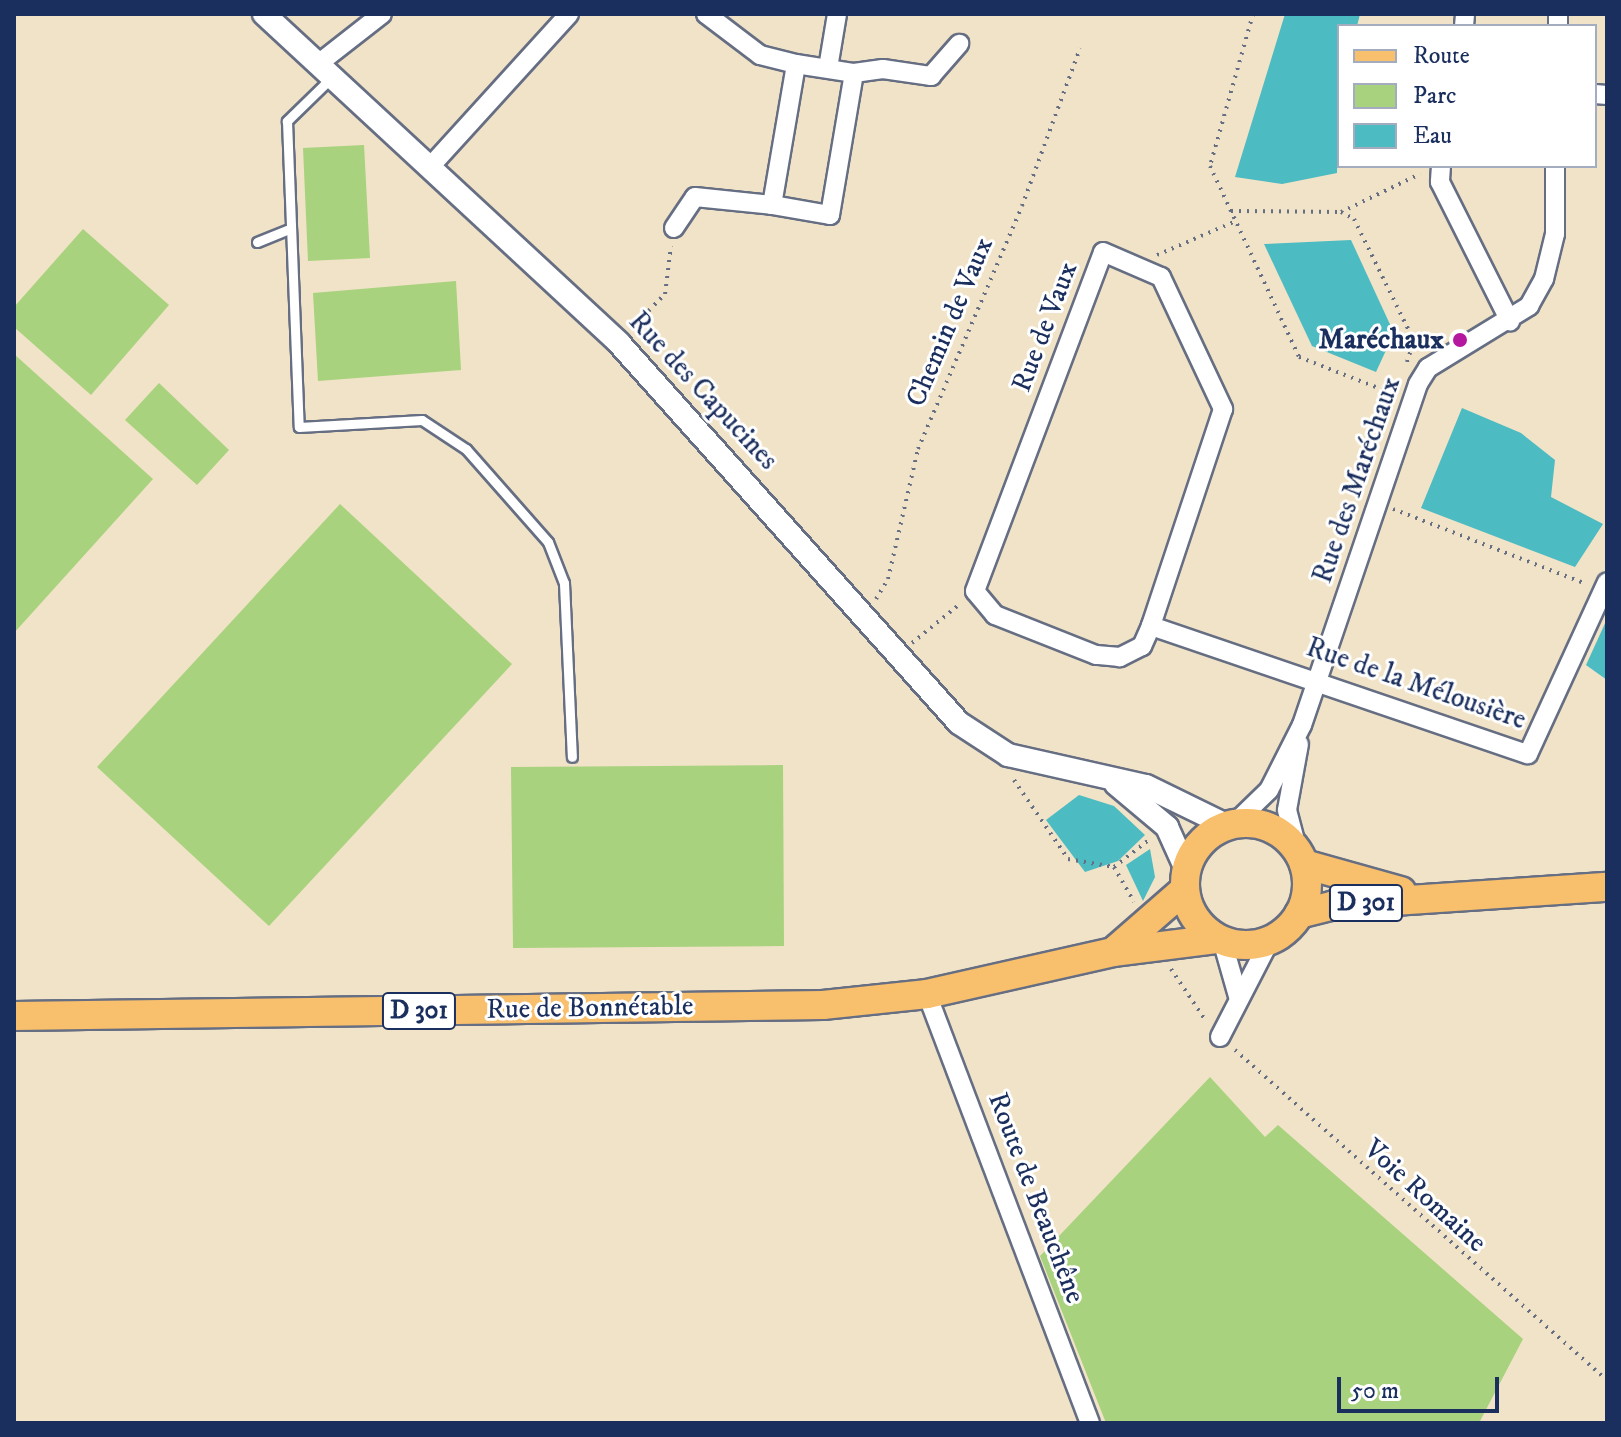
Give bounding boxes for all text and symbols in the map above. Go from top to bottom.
legend [1337,24,1597,168]
text: Route [1413,41,1470,71]
text: Parc [1413,81,1456,111]
text: Eau [1413,121,1452,151]
street label: Chemin de Vaux [899,232,1001,412]
street label: Rue de Vaux [1005,257,1085,397]
street label: Rue des Capucines [621,305,785,477]
place label: Maréchaux [1319,323,1444,357]
marker: Maréchaux [1451,331,1469,349]
street label: Rue des Maréchaux [1306,372,1408,588]
street label: Rue de la Mélousière [1302,631,1530,737]
road number: D 301 [1328,881,1404,925]
road number: D 301 [381,989,457,1033]
street label: Rue de Bonnétable [486,989,694,1027]
street label: Route de Beauchêne [980,1088,1092,1308]
street label: Voie Romaine [1357,1132,1493,1260]
scale bar [1341,1361,1503,1411]
text: 50 m [1351,1376,1399,1406]

